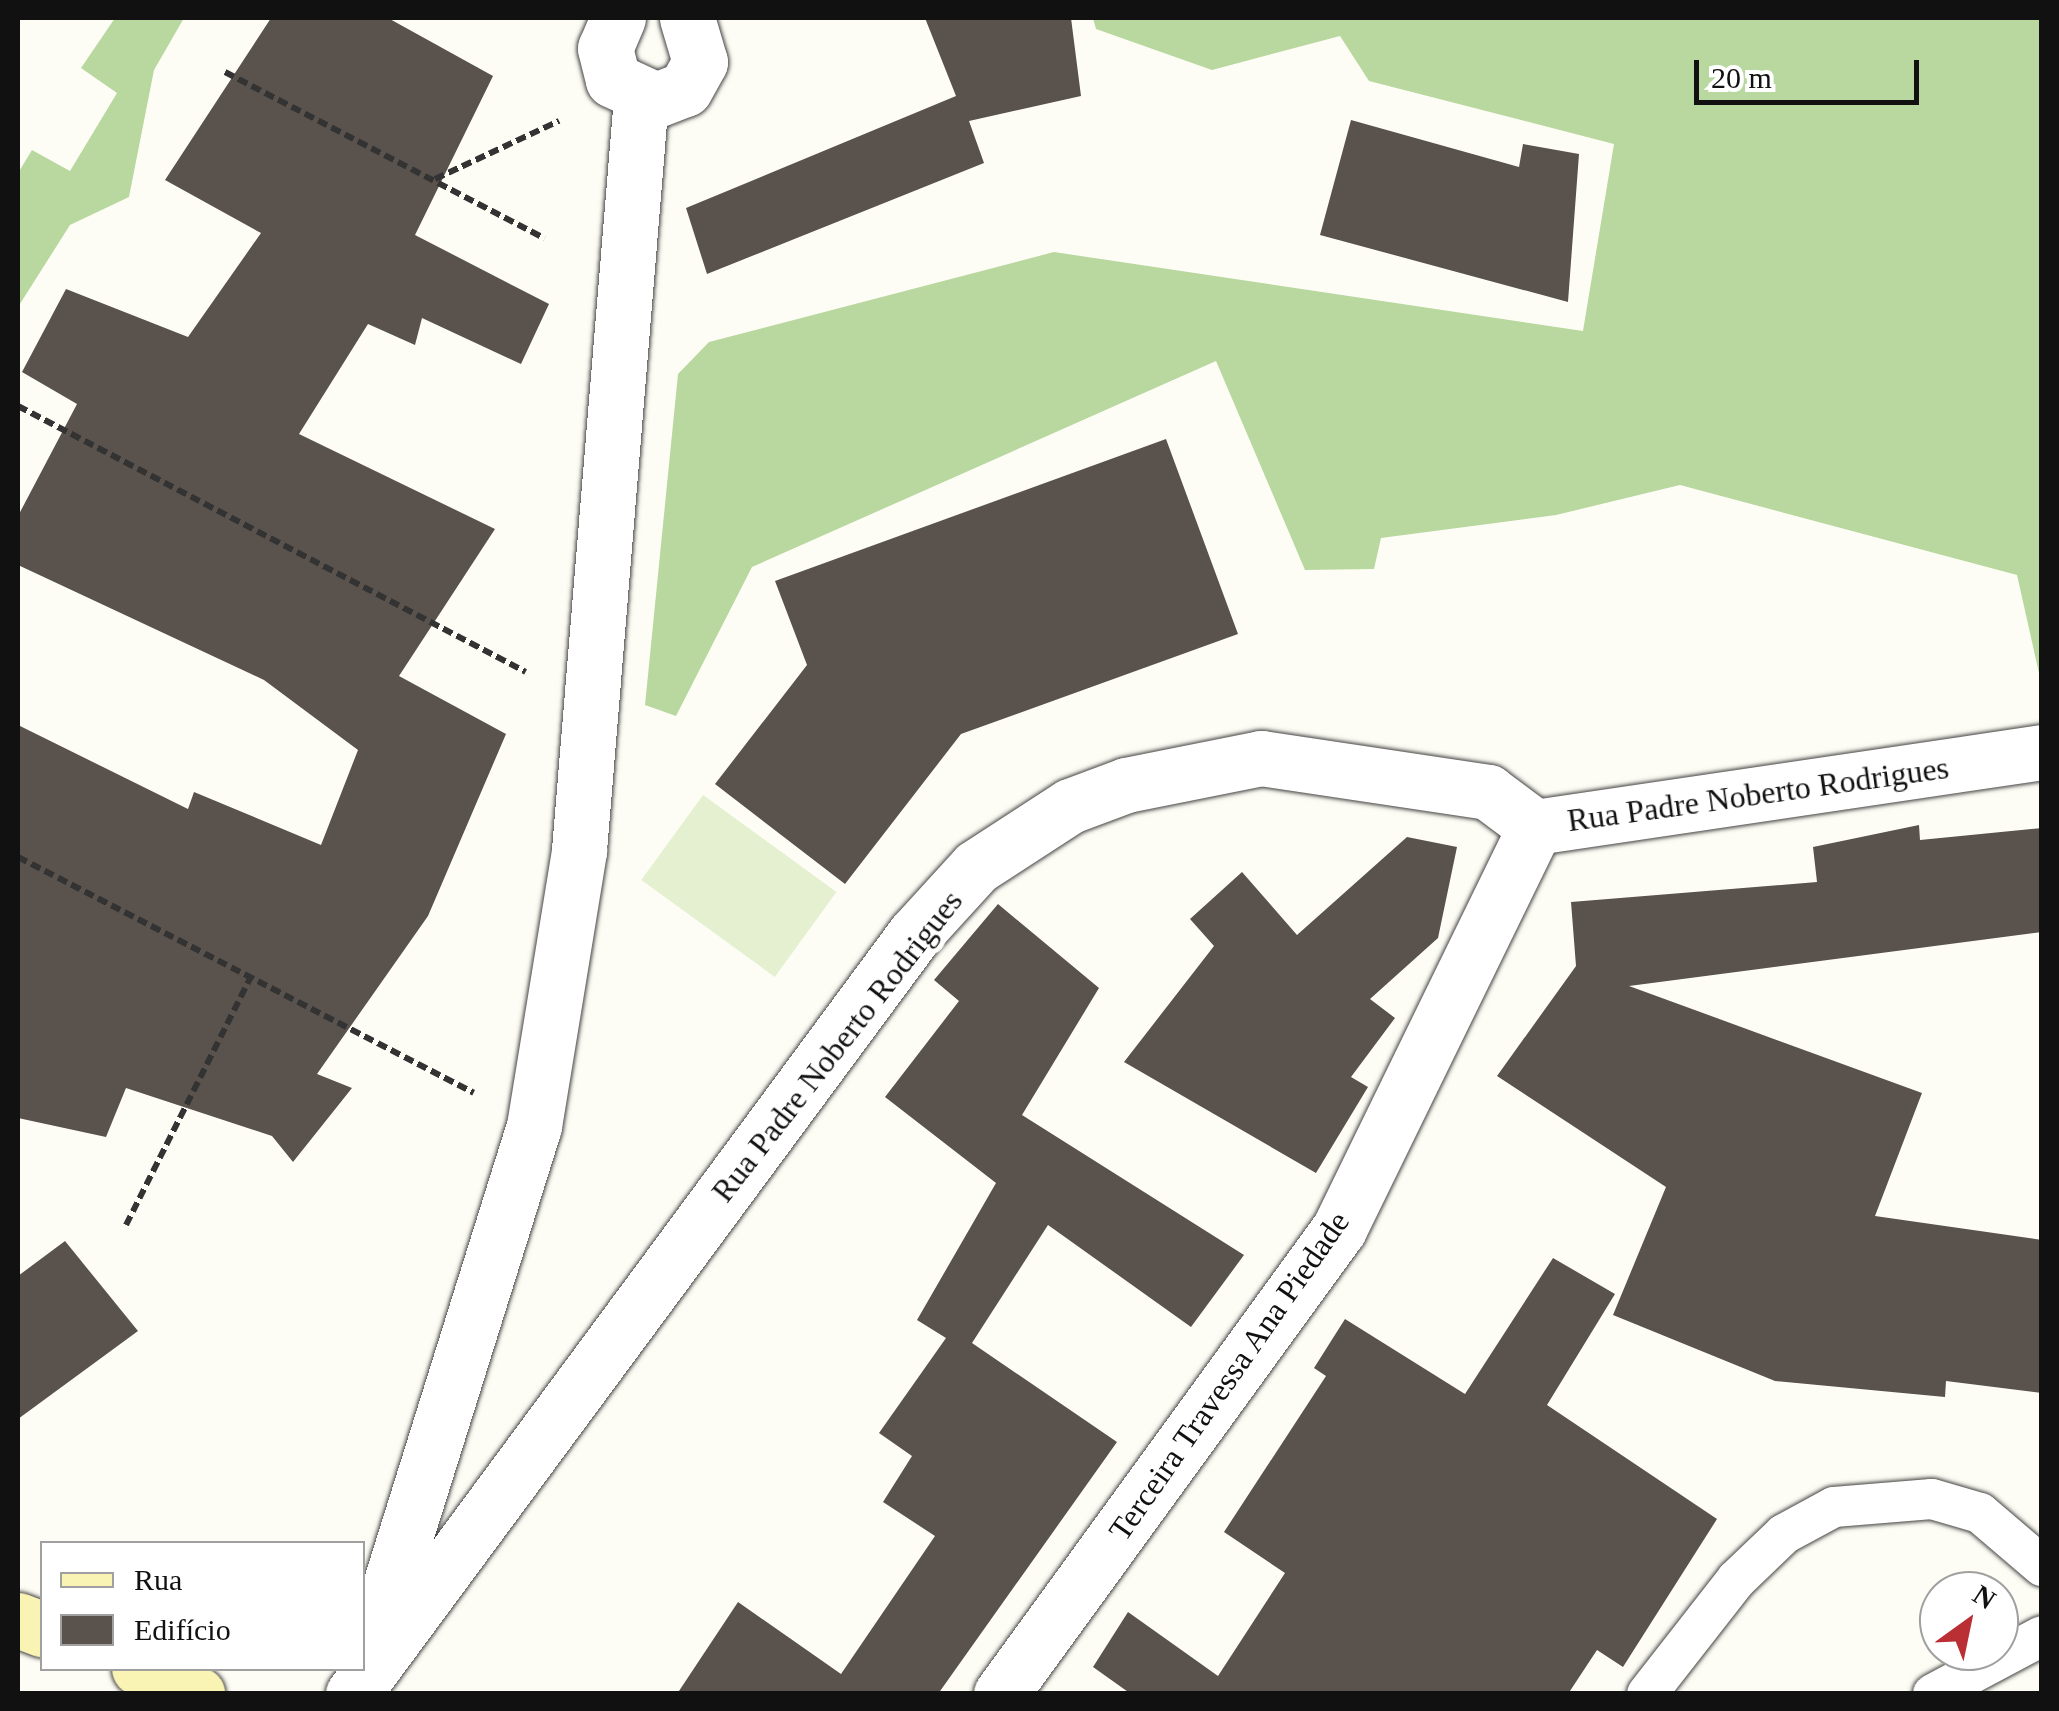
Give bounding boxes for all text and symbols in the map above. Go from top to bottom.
scale bar [1699,40,1924,102]
text: 20 m [1711,61,1772,94]
street label: Rua Padre Noberto Rodrigues [1565,748,1951,840]
street label: Rua Padre Noberto Rodrigues [703,883,971,1209]
street label: Terceira Travessa Ana Piedade [1100,1203,1358,1549]
legend [40,1541,365,1671]
text: Rua [134,1563,182,1596]
north arrow [1919,1571,2019,1671]
text: N [1968,1579,2001,1616]
text: Edifício [134,1613,231,1646]

